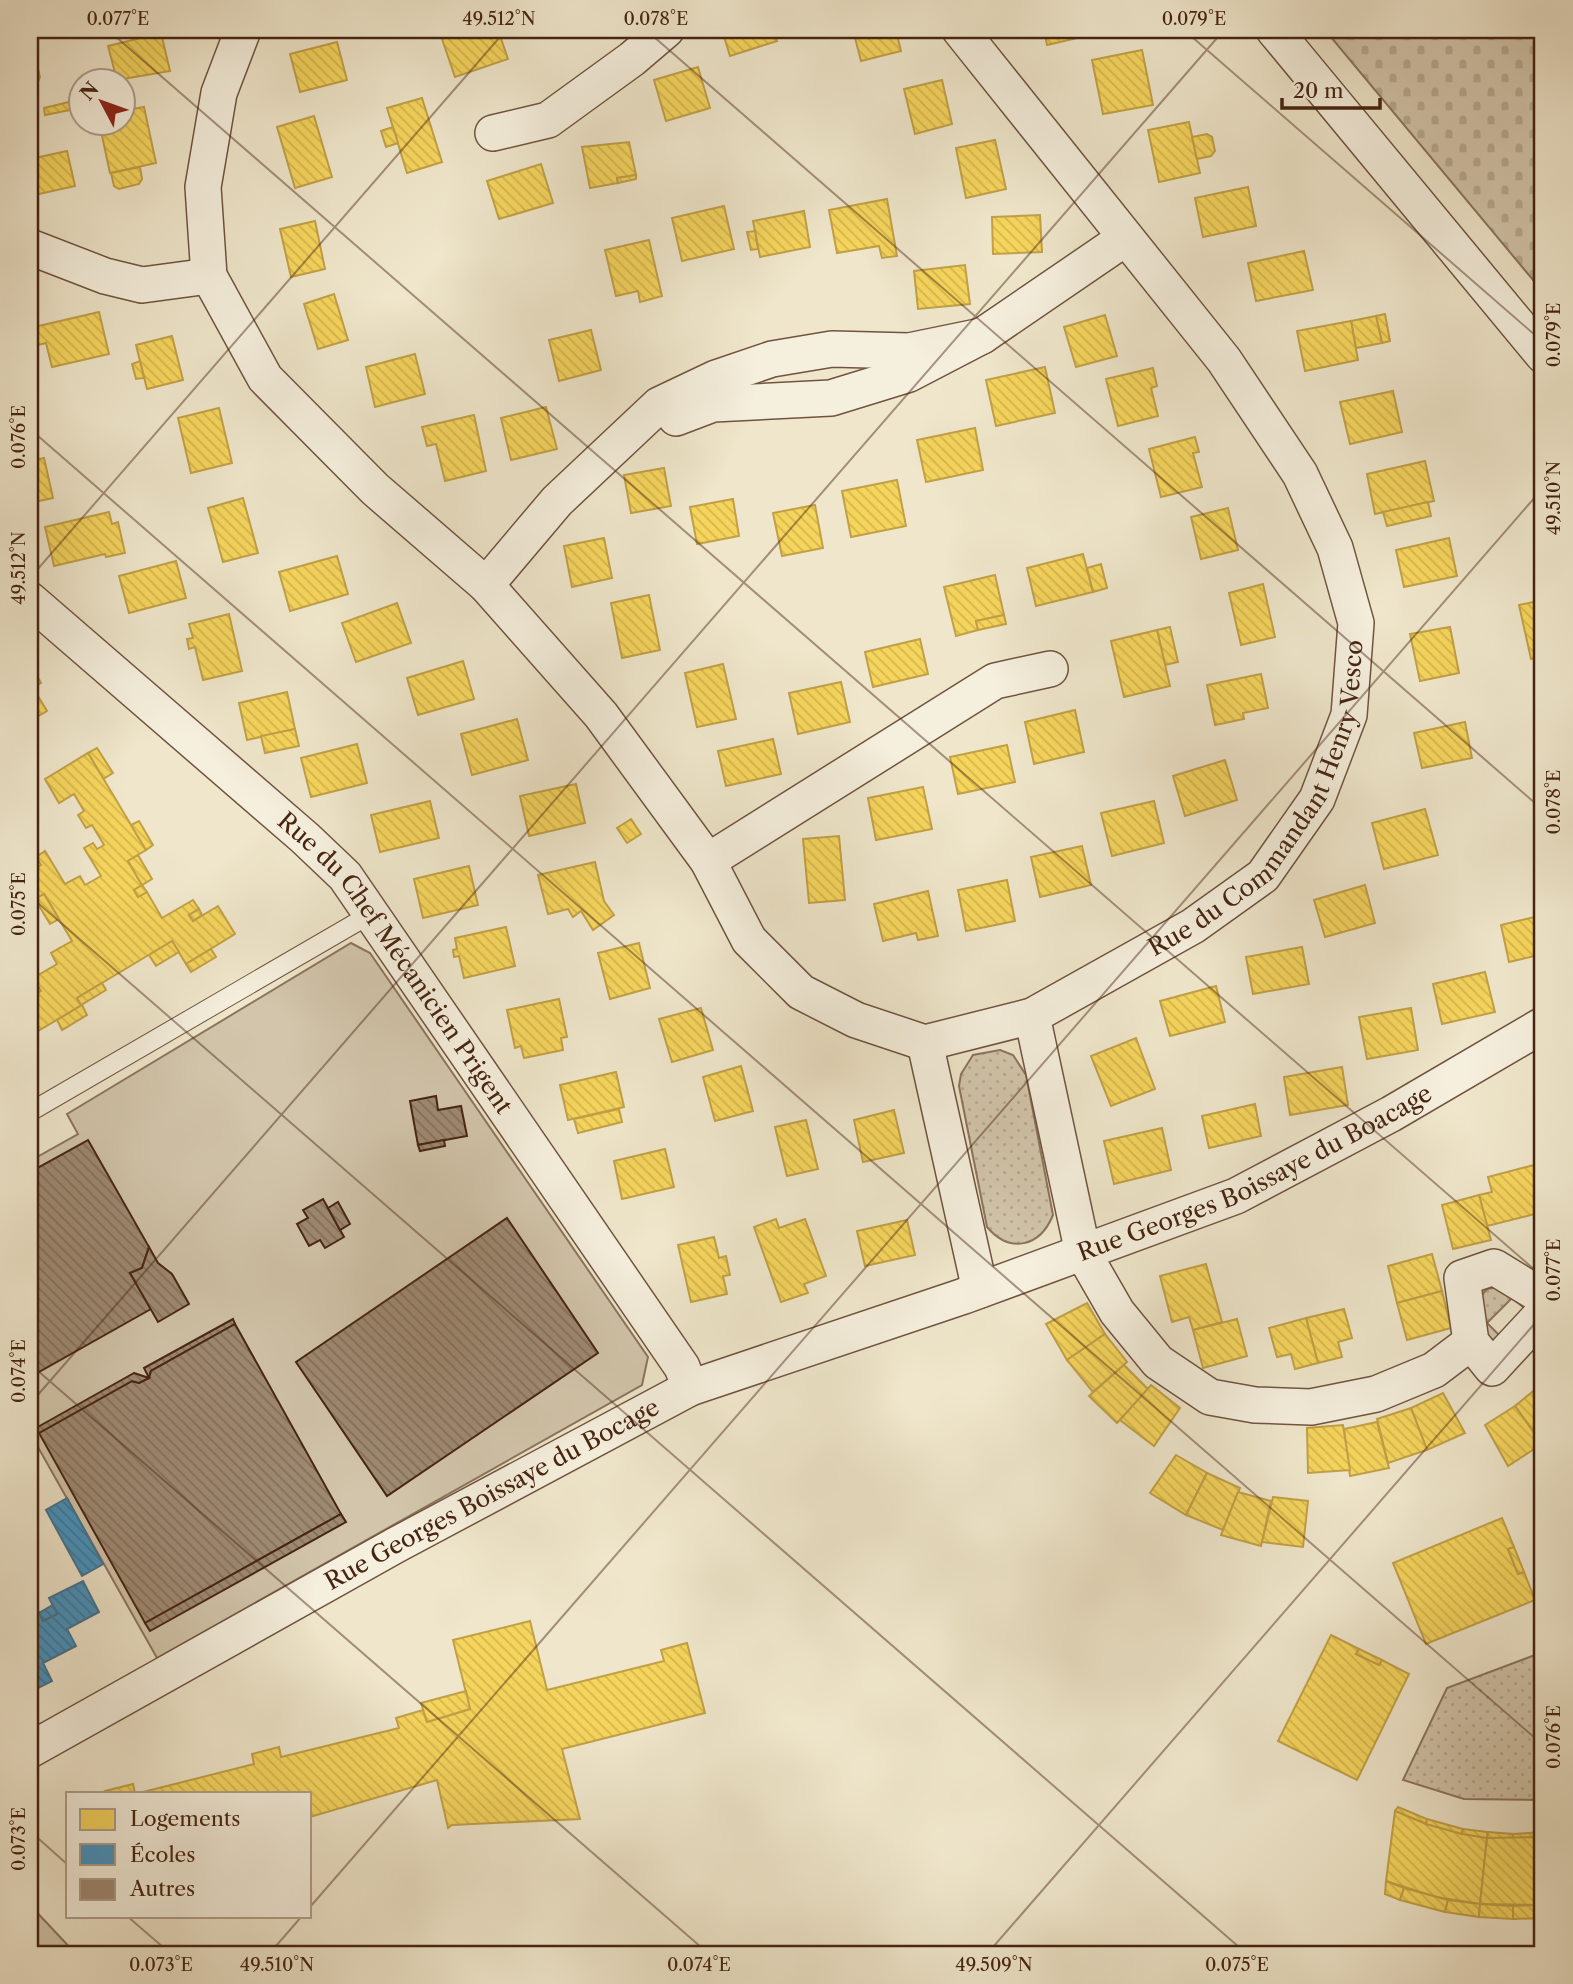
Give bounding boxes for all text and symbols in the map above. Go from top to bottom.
text: 0.077°E [86,8,150,30]
text: 49.512°N [462,8,536,30]
text: 0.078°E [624,8,688,30]
text: 0.079°E [1162,8,1226,30]
north arrow [66,66,136,136]
scale bar [1282,66,1380,110]
text: N [75,77,104,105]
text: 20 m [1293,78,1344,103]
text: 0.079°E [1543,303,1565,367]
text: 0.076°E [8,405,30,469]
text: 49.510°N [1543,461,1565,535]
text: 49.512°N [8,531,30,605]
street label: Rue du Commandant Henry Vesco [1143,639,1369,962]
text: 0.078°E [1543,770,1565,834]
street label: Rue du Chef Mécanicien Prigent [272,806,519,1120]
text: 0.075°E [8,872,30,936]
street label: Rue Georges Boissaye du Boacage [1073,1078,1437,1267]
text: 0.077°E [1543,1238,1565,1302]
text: 0.074°E [8,1339,30,1403]
street label: Rue Georges Boissaye du Bocage [320,1392,664,1596]
text: 0.076°E [1543,1705,1565,1769]
legend [66,1792,312,1918]
text: Logements [130,1806,240,1831]
text: 0.073°E [8,1807,30,1871]
text: Écoles [130,1842,196,1867]
text: Autres [129,1876,195,1901]
text: 0.073°E [129,1954,193,1976]
text: 49.510°N [240,1954,314,1976]
text: 0.074°E [667,1954,731,1976]
text: 49.509°N [955,1954,1033,1976]
text: 0.075°E [1205,1954,1269,1976]

